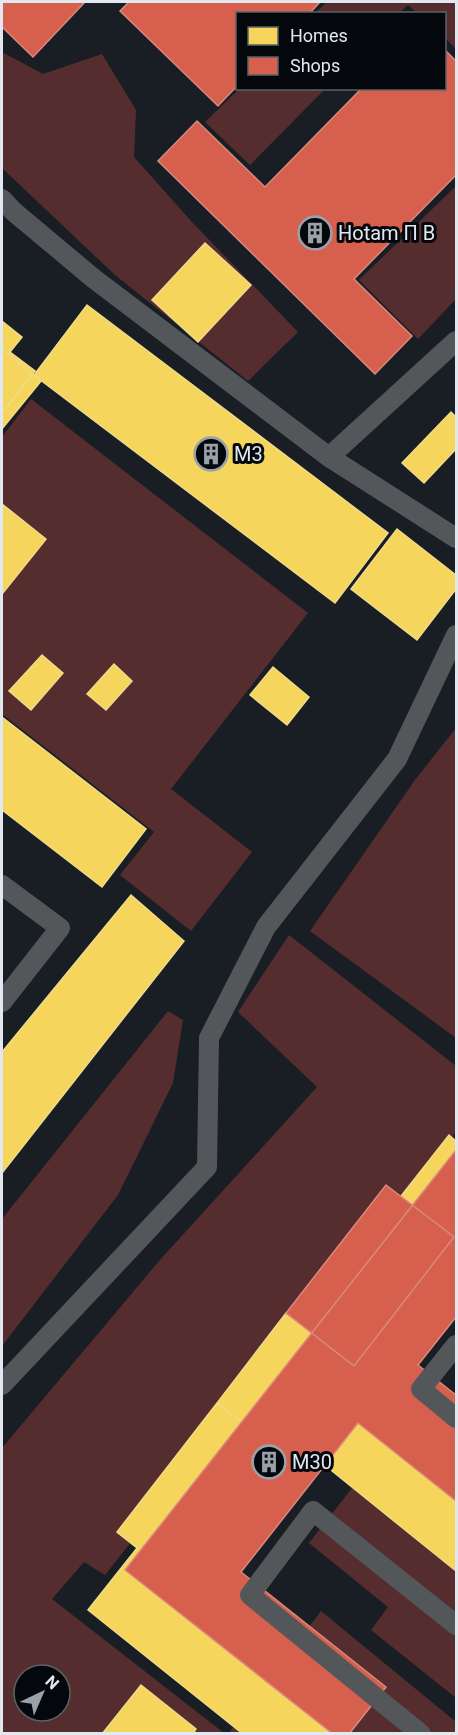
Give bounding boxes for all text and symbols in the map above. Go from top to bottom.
legend [236,12,446,90]
text: Homes [290,25,348,46]
text: Shops [290,55,340,76]
building icon: Hotam П В [297,215,333,251]
place label: Hotam П В [338,221,435,245]
building icon: М3 [193,436,229,472]
place label: М3 [234,442,263,466]
building icon: М30 [251,1444,287,1480]
place label: М30 [292,1450,332,1474]
north arrow [12,1663,72,1723]
text: N [41,1672,63,1693]

